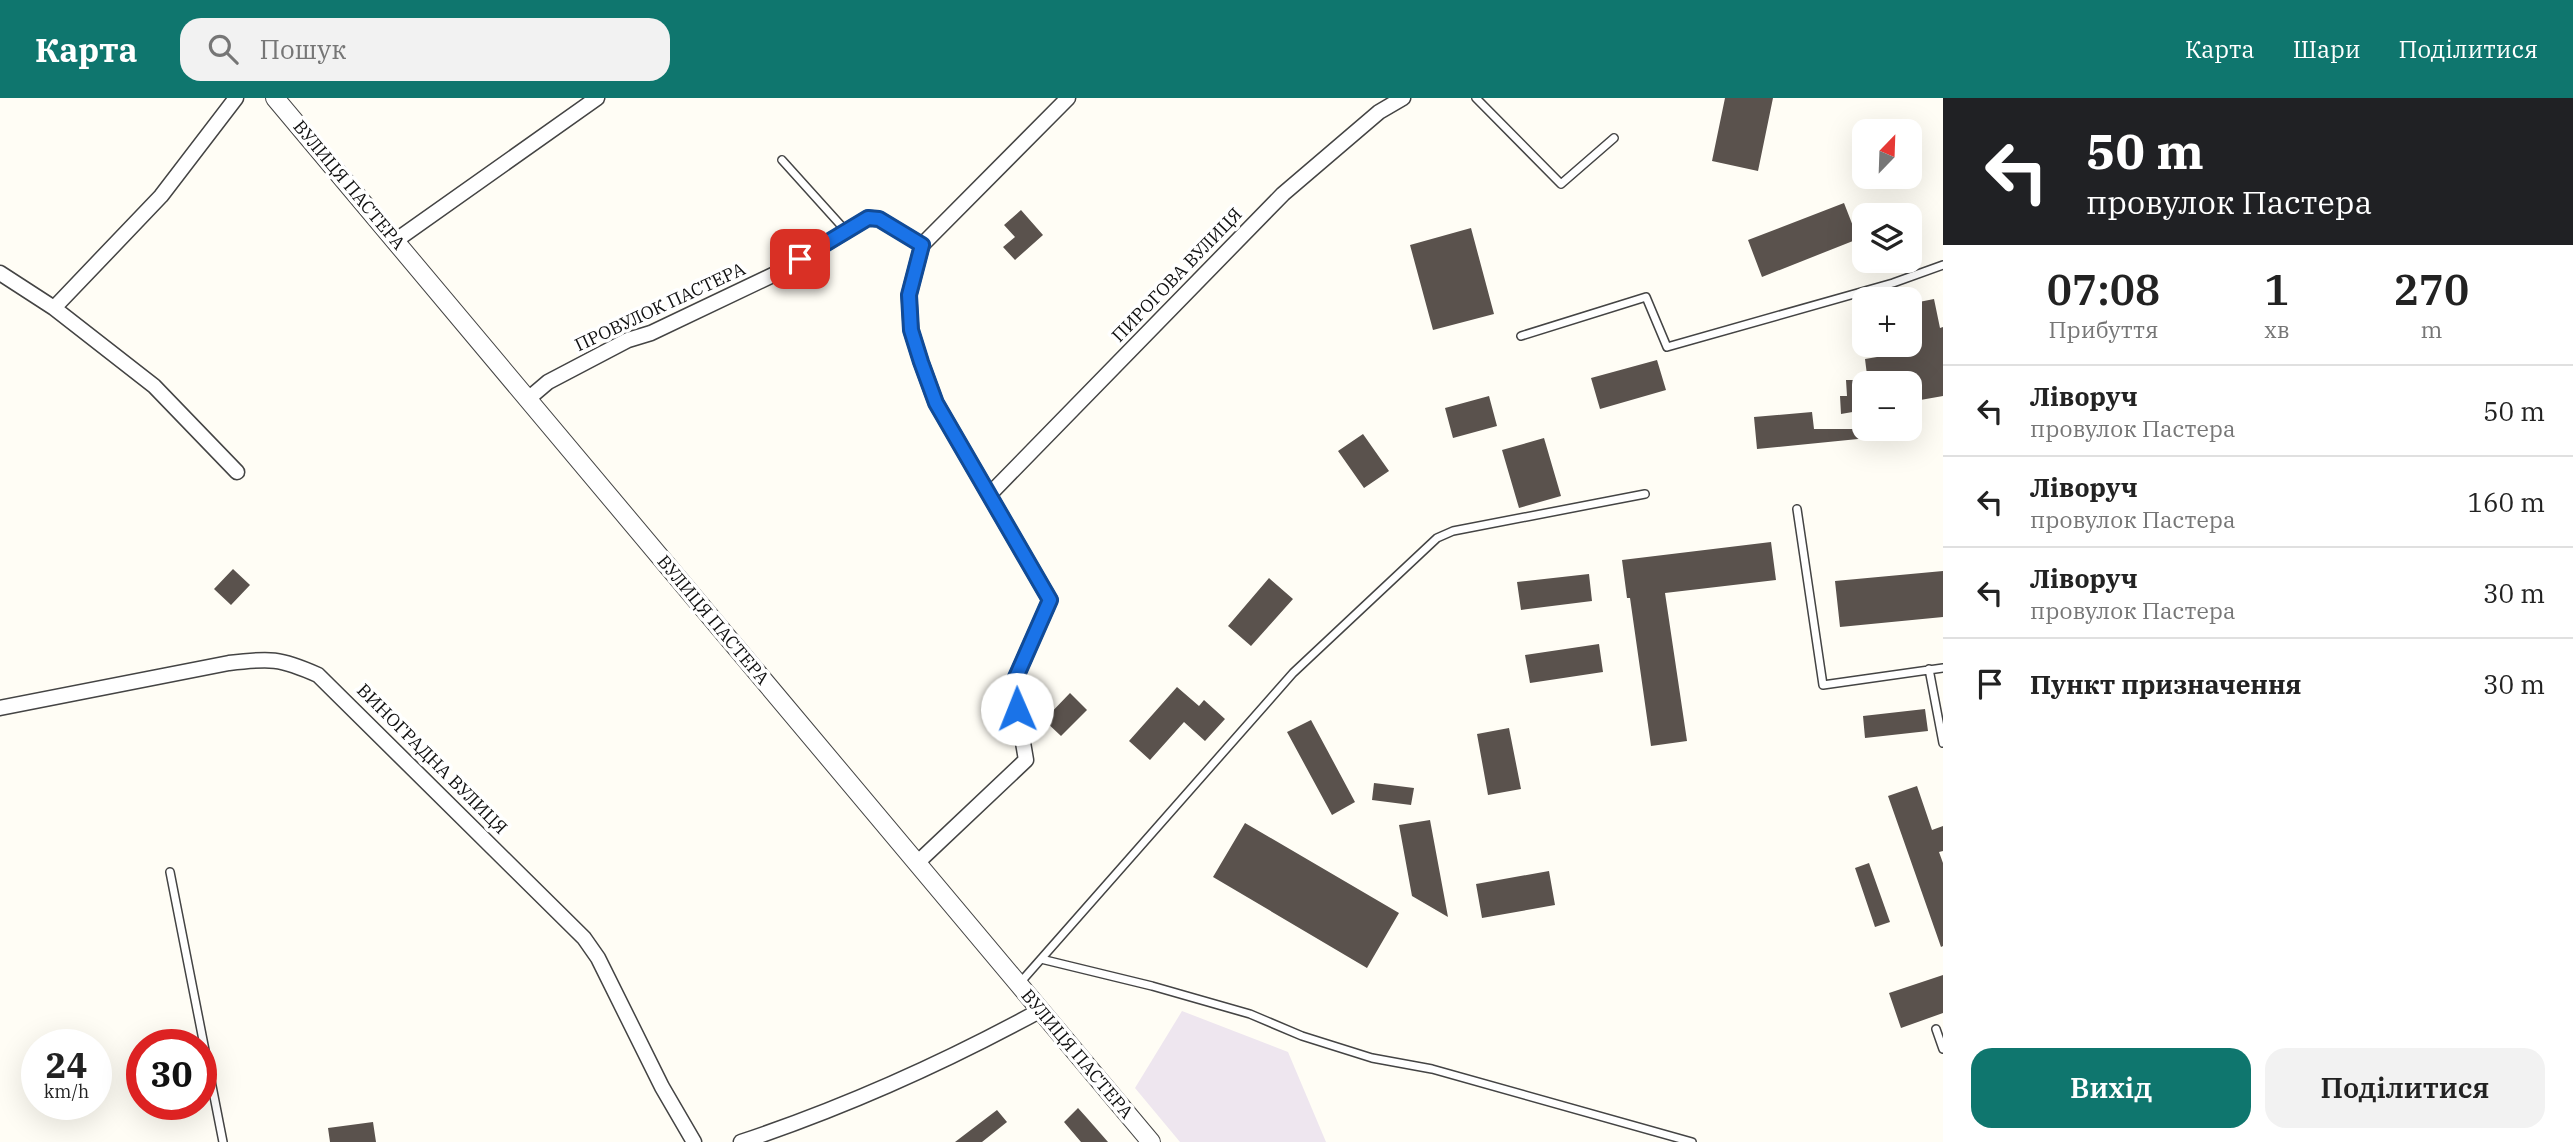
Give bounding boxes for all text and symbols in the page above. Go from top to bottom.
search box [180,18,670,81]
text: Карта [35,28,138,71]
icon: search [204,30,242,68]
text: Пошук [260,32,346,66]
text: Карта [2185,33,2255,65]
text: Шари [2293,33,2361,65]
text: Поділитися [2399,33,2538,65]
street label: ВУЛИЦЯ ПАСТЕРА [288,115,411,255]
north arrow [1852,119,1922,189]
map controls [1852,119,1922,441]
text: 50 m [2086,119,2204,182]
icon: left [1971,126,2062,217]
text: провулок Пастера [2086,181,2372,223]
street label: ПИРОГОВА ВУЛИЦЯ [1107,203,1247,347]
button: layers [1852,203,1922,273]
pin [770,229,830,289]
icon: arrive [781,240,819,278]
street label: ПРОВУЛОК ПАСТЕРА [571,257,749,356]
text: 07:08 [2047,262,2160,317]
text: 1 [2264,262,2289,317]
text: 270 [2394,262,2469,317]
button: + [1852,287,1922,357]
text: Прибуття [2049,314,2158,344]
text: хв [2264,314,2290,344]
text: m [2420,314,2442,344]
button: − [1852,371,1922,441]
text: Ліворуч [2030,379,2138,413]
icon: left [1971,392,2009,430]
text: 50 m [2483,394,2545,428]
text: провулок Пастера [2030,413,2236,443]
text: Ліворуч [2030,470,2138,504]
icon: left [1971,483,2009,521]
text: 160 m [2467,485,2545,519]
text: провулок Пастера [2030,504,2236,534]
street label: ВУЛИЦЯ ПАСТЕРА [652,550,775,690]
text: Ліворуч [2030,561,2138,595]
icon: left [1971,574,2009,612]
text: 30 m [2483,576,2545,610]
text: провулок Пастера [2030,595,2236,625]
icon: arrive [1971,665,2009,703]
text: Пункт призначення [2030,667,2302,701]
text: 30 m [2483,667,2545,701]
position arrow [980,672,1054,746]
street label: ВИНОГРАДНА ВУЛИЦЯ [352,678,513,839]
street label: ВУЛИЦЯ ПАСТЕРА [1016,984,1139,1124]
speed limit sign: 30 [126,1029,217,1120]
text: 24 [45,1042,88,1088]
button: Вихід [1971,1048,2251,1128]
button: Поділитися [2265,1048,2545,1128]
text: km/h [44,1080,89,1103]

